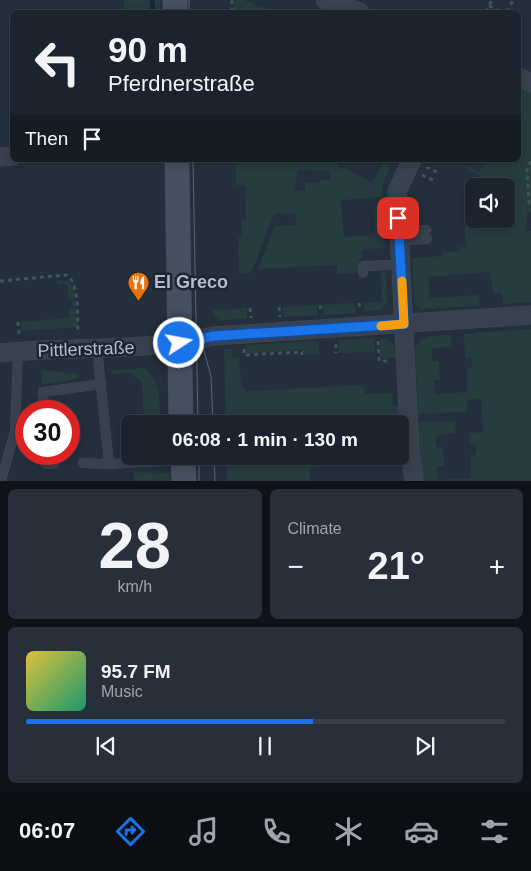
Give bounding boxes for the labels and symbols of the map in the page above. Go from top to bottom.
pin [377,197,419,239]
restaurant icon: El Greco [126,270,150,301]
place label: El Greco [154,272,228,292]
position arrow [152,316,204,368]
street label: Pittlerstraße [37,337,135,361]
speed limit sign: 30 [15,400,80,465]

